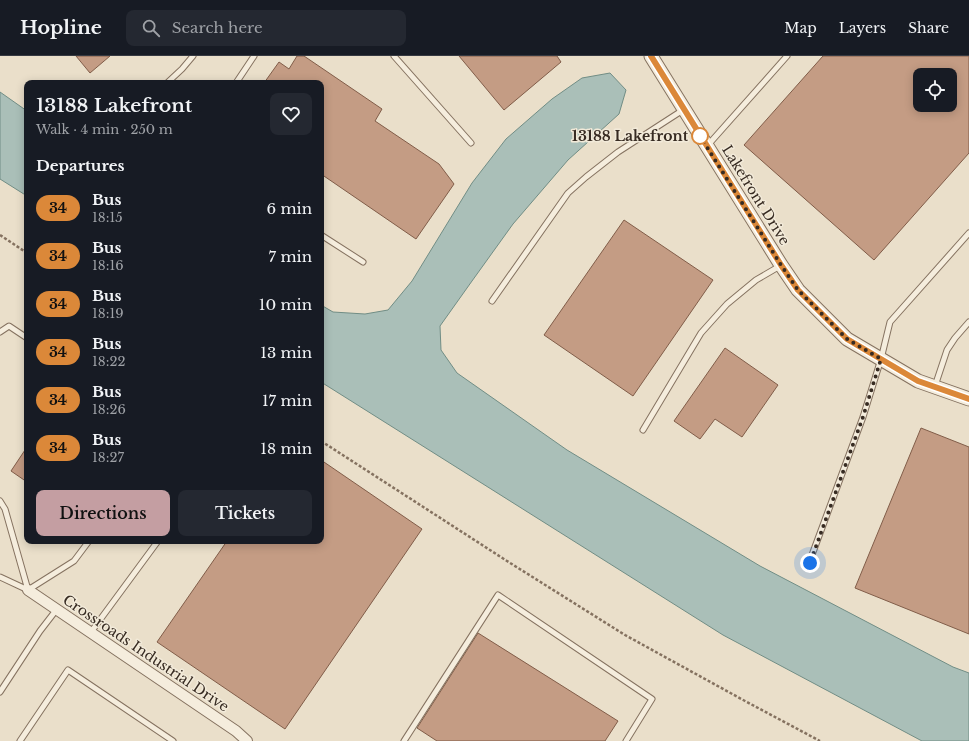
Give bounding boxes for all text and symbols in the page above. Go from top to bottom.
search box [126,10,406,46]
text: Hopline [20,16,102,39]
icon: search [140,17,162,39]
text: Search here [172,18,263,37]
text: Map [784,19,817,37]
text: Layers [839,19,886,37]
text: Share [908,19,949,37]
map controls [913,68,957,112]
button: locate [913,68,957,112]
button: heart [270,93,312,135]
text: 13188 Lakefront [36,94,192,117]
text: Walk · 4 min · 250 m [36,121,173,138]
place label: 13188 Lakefront [572,127,689,145]
marker: 13188 Lakefront [691,127,709,145]
street label: Lakefront Drive [718,142,794,248]
text: Departures [36,156,125,175]
text: Bus [92,190,122,209]
text: 34 [49,199,67,217]
text: 6 min [267,199,312,218]
text: 18:15 [92,209,123,226]
text: Bus [92,238,122,257]
text: 34 [49,247,67,265]
text: 7 min [269,247,312,266]
text: 18:16 [92,257,124,274]
text: Bus [92,286,122,305]
text: 34 [49,295,67,313]
text: 10 min [259,295,312,314]
text: 18:19 [92,305,124,322]
text: Bus [92,334,122,353]
text: 34 [49,343,67,361]
text: 13 min [260,343,312,362]
text: 18:22 [92,353,125,370]
text: Bus [92,382,122,401]
text: 34 [49,391,67,409]
text: 17 min [262,391,312,410]
text: 18:26 [92,401,126,418]
text: Bus [92,430,122,449]
text: 34 [49,439,67,457]
text: 18 min [260,439,312,458]
text: 18:27 [92,449,124,466]
button: Directions [36,490,170,536]
button: Tickets [178,490,312,536]
your location [800,553,820,573]
street label: Crossroads Industrial Drive [59,591,233,715]

